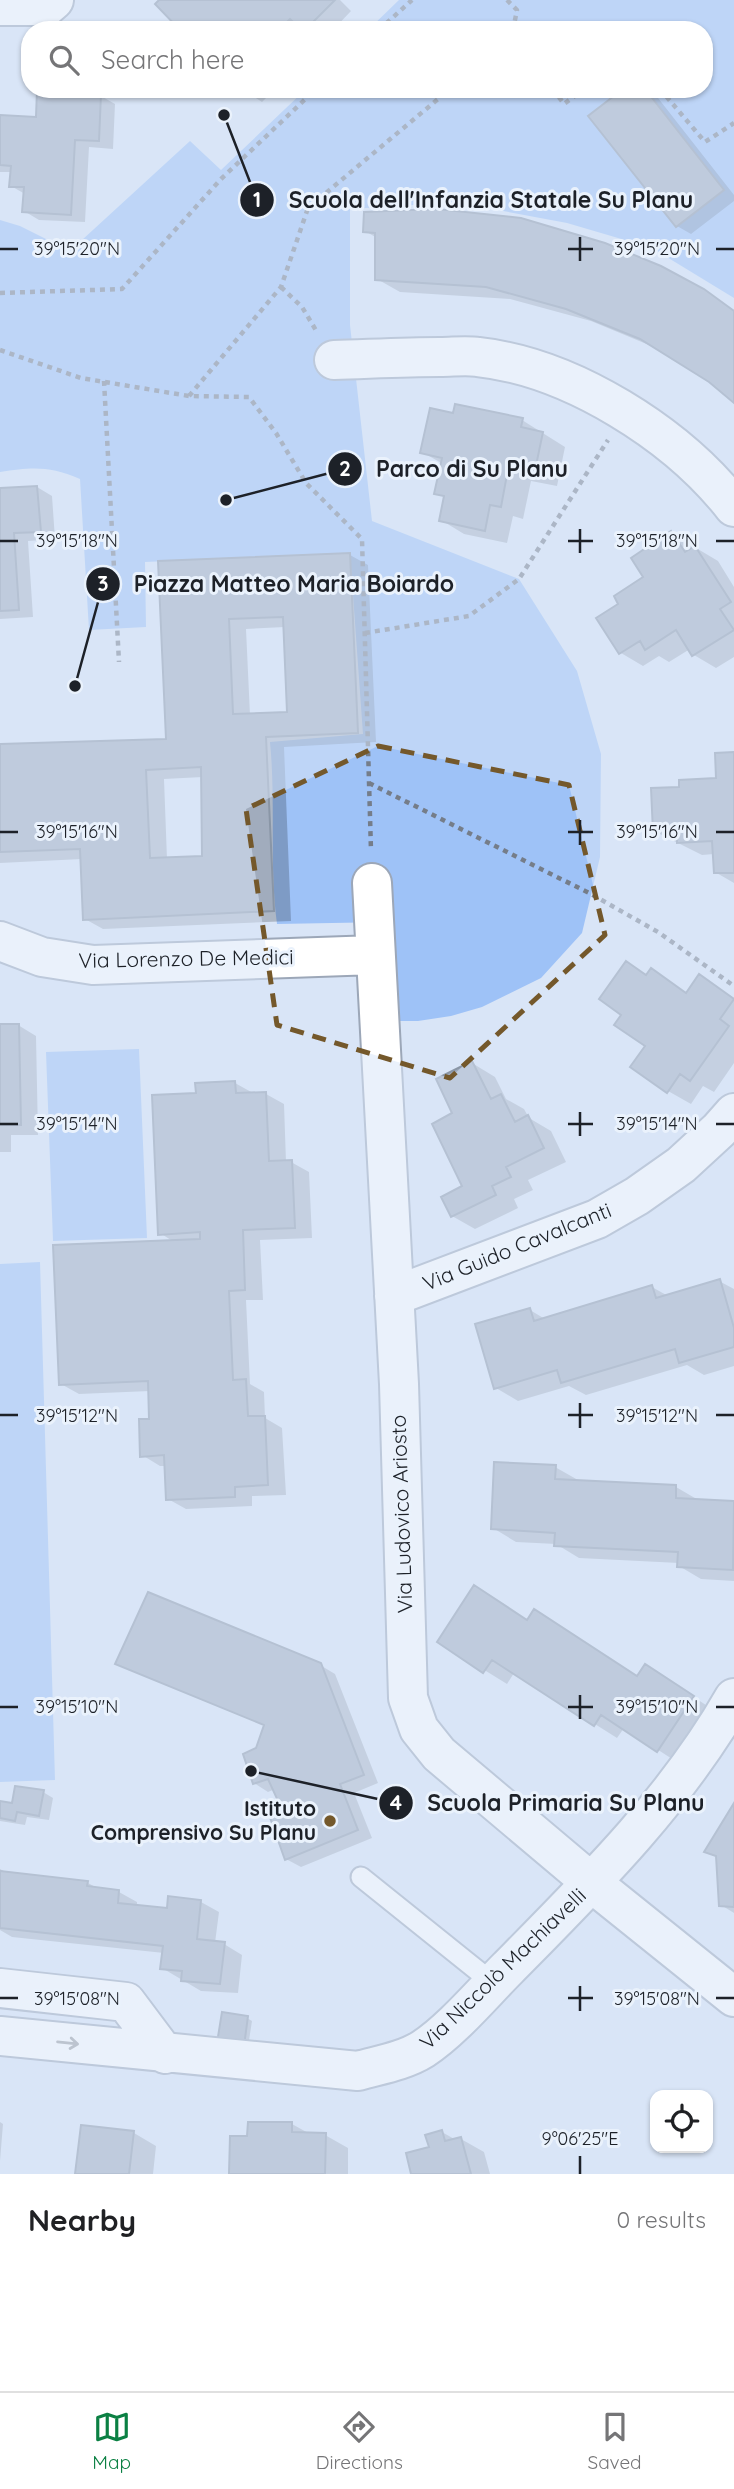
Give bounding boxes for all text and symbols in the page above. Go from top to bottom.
search box [21,21,713,98]
icon: search [45,41,83,79]
text: Search here [101,43,245,76]
callout: Scuola dell'Infanzia Statale Su Planu [240,178,707,222]
text: Scuola dell'Infanzia Statale Su Planu [289,185,693,214]
text: 1 [253,186,261,212]
text: 39°15'20"N [34,237,120,260]
text: 39°15'20"N [614,237,700,260]
callout: Parco di Su Planu [327,447,583,491]
text: Parco di Su Planu [376,454,568,483]
text: 2 [339,455,351,481]
text: 39°15'18"N [36,529,118,552]
text: 39°15'18"N [616,529,698,552]
callout: Piazza Matteo Maria Boiardo [85,562,469,606]
text: Piazza Matteo Maria Boiardo [134,569,454,598]
text: 3 [97,570,109,596]
text: 39°15'16"N [36,820,118,843]
text: 39°15'16"N [616,820,698,843]
street label: Via Lorenzo De Medici [78,943,294,973]
text: 39°15'14"N [36,1112,118,1135]
text: 39°15'14"N [616,1112,698,1135]
street label: Via Guido Cavalcanti [419,1196,615,1296]
text: 39°15'12"N [36,1404,118,1427]
text: 39°15'12"N [616,1404,698,1427]
street label: Via Ludovico Ariosto [385,1414,417,1614]
text: 39°15'10"N [36,1695,118,1718]
text: 39°15'10"N [616,1695,698,1718]
callout: Scuola Primaria Su Planu [379,1781,719,1825]
text: Scuola Primaria Su Planu [427,1788,705,1817]
text: 4 [390,1789,402,1815]
place label: Istituto Comprensivo Su Planu [91,1795,316,1845]
marker: Istituto Comprensivo Su Planu [322,1813,338,1829]
street label: Via Niccolò Machiavelli [414,1882,591,2054]
text: 39°15'08"N [34,1987,120,2010]
text: 39°15'08"N [614,1987,700,2010]
one-way arrow [56,2037,79,2050]
map controls [650,2090,713,2153]
button: locate [650,2090,713,2153]
text: 9°06'25"E [542,2127,618,2150]
text: Nearby [28,2201,136,2239]
text: 0 results [617,2205,706,2234]
tab: Map [92,2408,131,2474]
tab: Directions [316,2408,403,2474]
tab: Saved [587,2408,642,2474]

